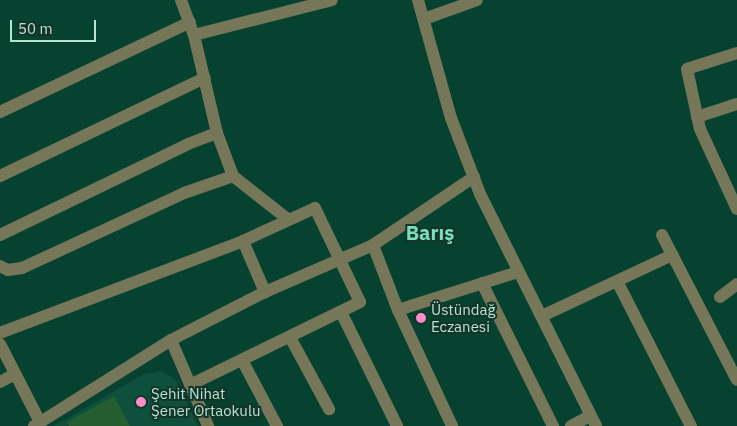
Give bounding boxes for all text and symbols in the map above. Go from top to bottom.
scale bar [12,10,99,42]
text: 50 m [18,19,53,38]
district label: Barış [406,220,454,244]
place label: Üstündağ Eczanesi [431,300,495,335]
marker: Üstündağ Eczanesi [415,312,427,324]
place label: Şehit Nihat Şener Ortaokulu [151,384,260,419]
marker: Şehit Nihat Şener Ortaokulu [135,396,147,408]

